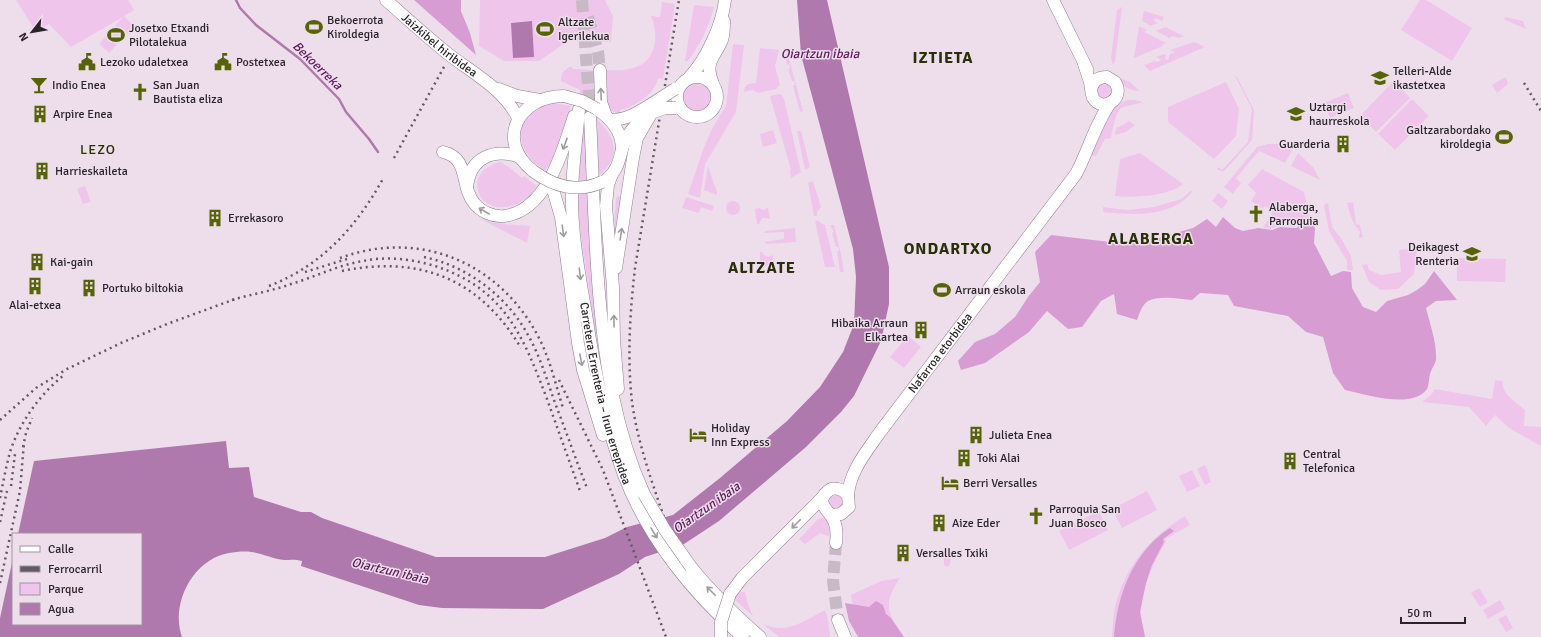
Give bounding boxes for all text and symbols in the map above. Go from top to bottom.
street label: Jaizkibel hiribidea [398,10,480,81]
north arrow [12,12,52,52]
place label: Bekoerrota Kiroldegia [327,13,383,42]
place label: Altzate Igerilekua [558,15,610,44]
sports icon: Bekoerrota Kiroldegia [304,17,324,37]
sports icon: Altzate Igerilekua [535,19,555,39]
place label: Josetxo Etxandi Pilotalekua [129,21,209,50]
sports icon: Josetxo Etxandi Pilotalekua [106,25,126,45]
text: N [16,30,31,44]
water label: Bekoerreka [289,38,346,94]
water label: Oiartzun ibaia [781,46,860,62]
district label: IZTIETA [912,48,974,68]
public building icon: Lezoko udaletxea [77,52,97,72]
public building icon: Postetxea [213,52,233,72]
place label: Lezoko udaletxea [100,55,188,70]
place label: Postetxea [236,55,286,70]
place label: Telleri-Alde ikastetxea [1393,64,1452,93]
school or university icon: Telleri-Alde ikastetxea [1370,68,1390,88]
bar icon: Indio Enea [29,75,49,95]
place label: Indio Enea [52,78,106,93]
place label: San Juan Bautista eliza [153,78,223,107]
church icon: San Juan Bautista eliza [130,82,150,102]
one-way arrow [597,88,605,101]
place label: Uztargi haurreskola [1309,100,1370,129]
building icon: Arpire Enea [30,104,50,124]
school or university icon: Uztargi haurreskola [1286,104,1306,124]
place label: Arpire Enea [53,107,113,122]
place label: Galtzarabordako kiroldegia [1406,123,1491,152]
sports icon: Galtzarabordako kiroldegia [1494,127,1514,147]
building icon: Guarderia [1333,134,1353,154]
place label: Guarderia [1279,137,1330,152]
one-way arrow [560,138,568,150]
district label: LEZO [80,141,116,158]
building icon: Harrieskaileta [32,161,52,181]
place label: Harrieskaileta [55,164,128,179]
place label: Alaberga, Parroquia [1269,200,1319,229]
church icon: Alaberga, Parroquia [1246,204,1266,224]
one-way arrow [478,207,490,215]
building icon: Errekasoro [205,208,225,228]
place label: Errekasoro [228,211,283,226]
one-way arrow [559,224,566,237]
one-way arrow [617,228,625,241]
district label: ALABERGA [1108,229,1194,249]
district label: ONDARTXO [904,239,992,259]
place label: Deikagest Renteria [1408,240,1459,269]
school or university icon: Deikagest Renteria [1462,244,1482,264]
building icon: Kai-gain [27,252,47,272]
place label: Kai-gain [50,255,93,270]
district label: ALTZATE [728,258,796,278]
one-way arrow [576,267,584,280]
building icon: Alai-etxea [25,276,45,296]
building icon: Portuko biltokia [79,278,99,298]
sports icon: Arraun eskola [932,280,952,300]
place label: Portuko biltokia [102,281,183,296]
place label: Arraun eskola [955,283,1026,298]
place label: Alai-etxea [9,298,61,313]
street label: Carretera Errenteria – Irun errepidea [576,301,634,487]
street label: Nafarroa etorbidea [905,310,976,396]
one-way arrow [610,315,618,328]
place label: Hibaika Arraun Elkartea [831,316,908,345]
building icon: Hibaika Arraun Elkartea [911,320,931,340]
one-way arrow [577,353,585,366]
place label: Holiday Inn Express [711,421,770,450]
hotel icon: Holiday Inn Express [688,425,708,445]
building icon: Julieta Enea [966,425,986,445]
place label: Julieta Enea [989,428,1052,443]
place label: Central Telefonica [1303,447,1355,476]
building icon: Toki Alai [954,448,974,468]
place label: Toki Alai [977,451,1020,466]
building icon: Central Telefonica [1280,451,1300,471]
hotel icon: Berri Versalles [940,473,960,493]
place label: Berri Versalles [963,476,1037,491]
water label: Oiartzun ibaia [670,479,744,537]
place label: Parroquia San Juan Bosco [1049,502,1121,531]
church icon: Parroquia San Juan Bosco [1026,506,1046,526]
building icon: Aize Eder [929,513,949,533]
place label: Aize Eder [952,516,1000,531]
one-way arrow [791,519,801,529]
one-way arrow [650,527,658,538]
legend [12,533,142,625]
text: Calle [48,542,74,557]
building icon: Versalles Txiki [893,543,913,563]
place label: Versalles Txiki [916,546,988,561]
water label: Oiartzun ibaia [350,554,430,588]
text: Ferrocarril [48,562,103,577]
text: Parque [48,582,84,597]
one-way arrow [706,586,716,596]
scale bar [1401,599,1465,625]
text: Agua [48,602,74,617]
text: 50 m [1407,606,1432,621]

